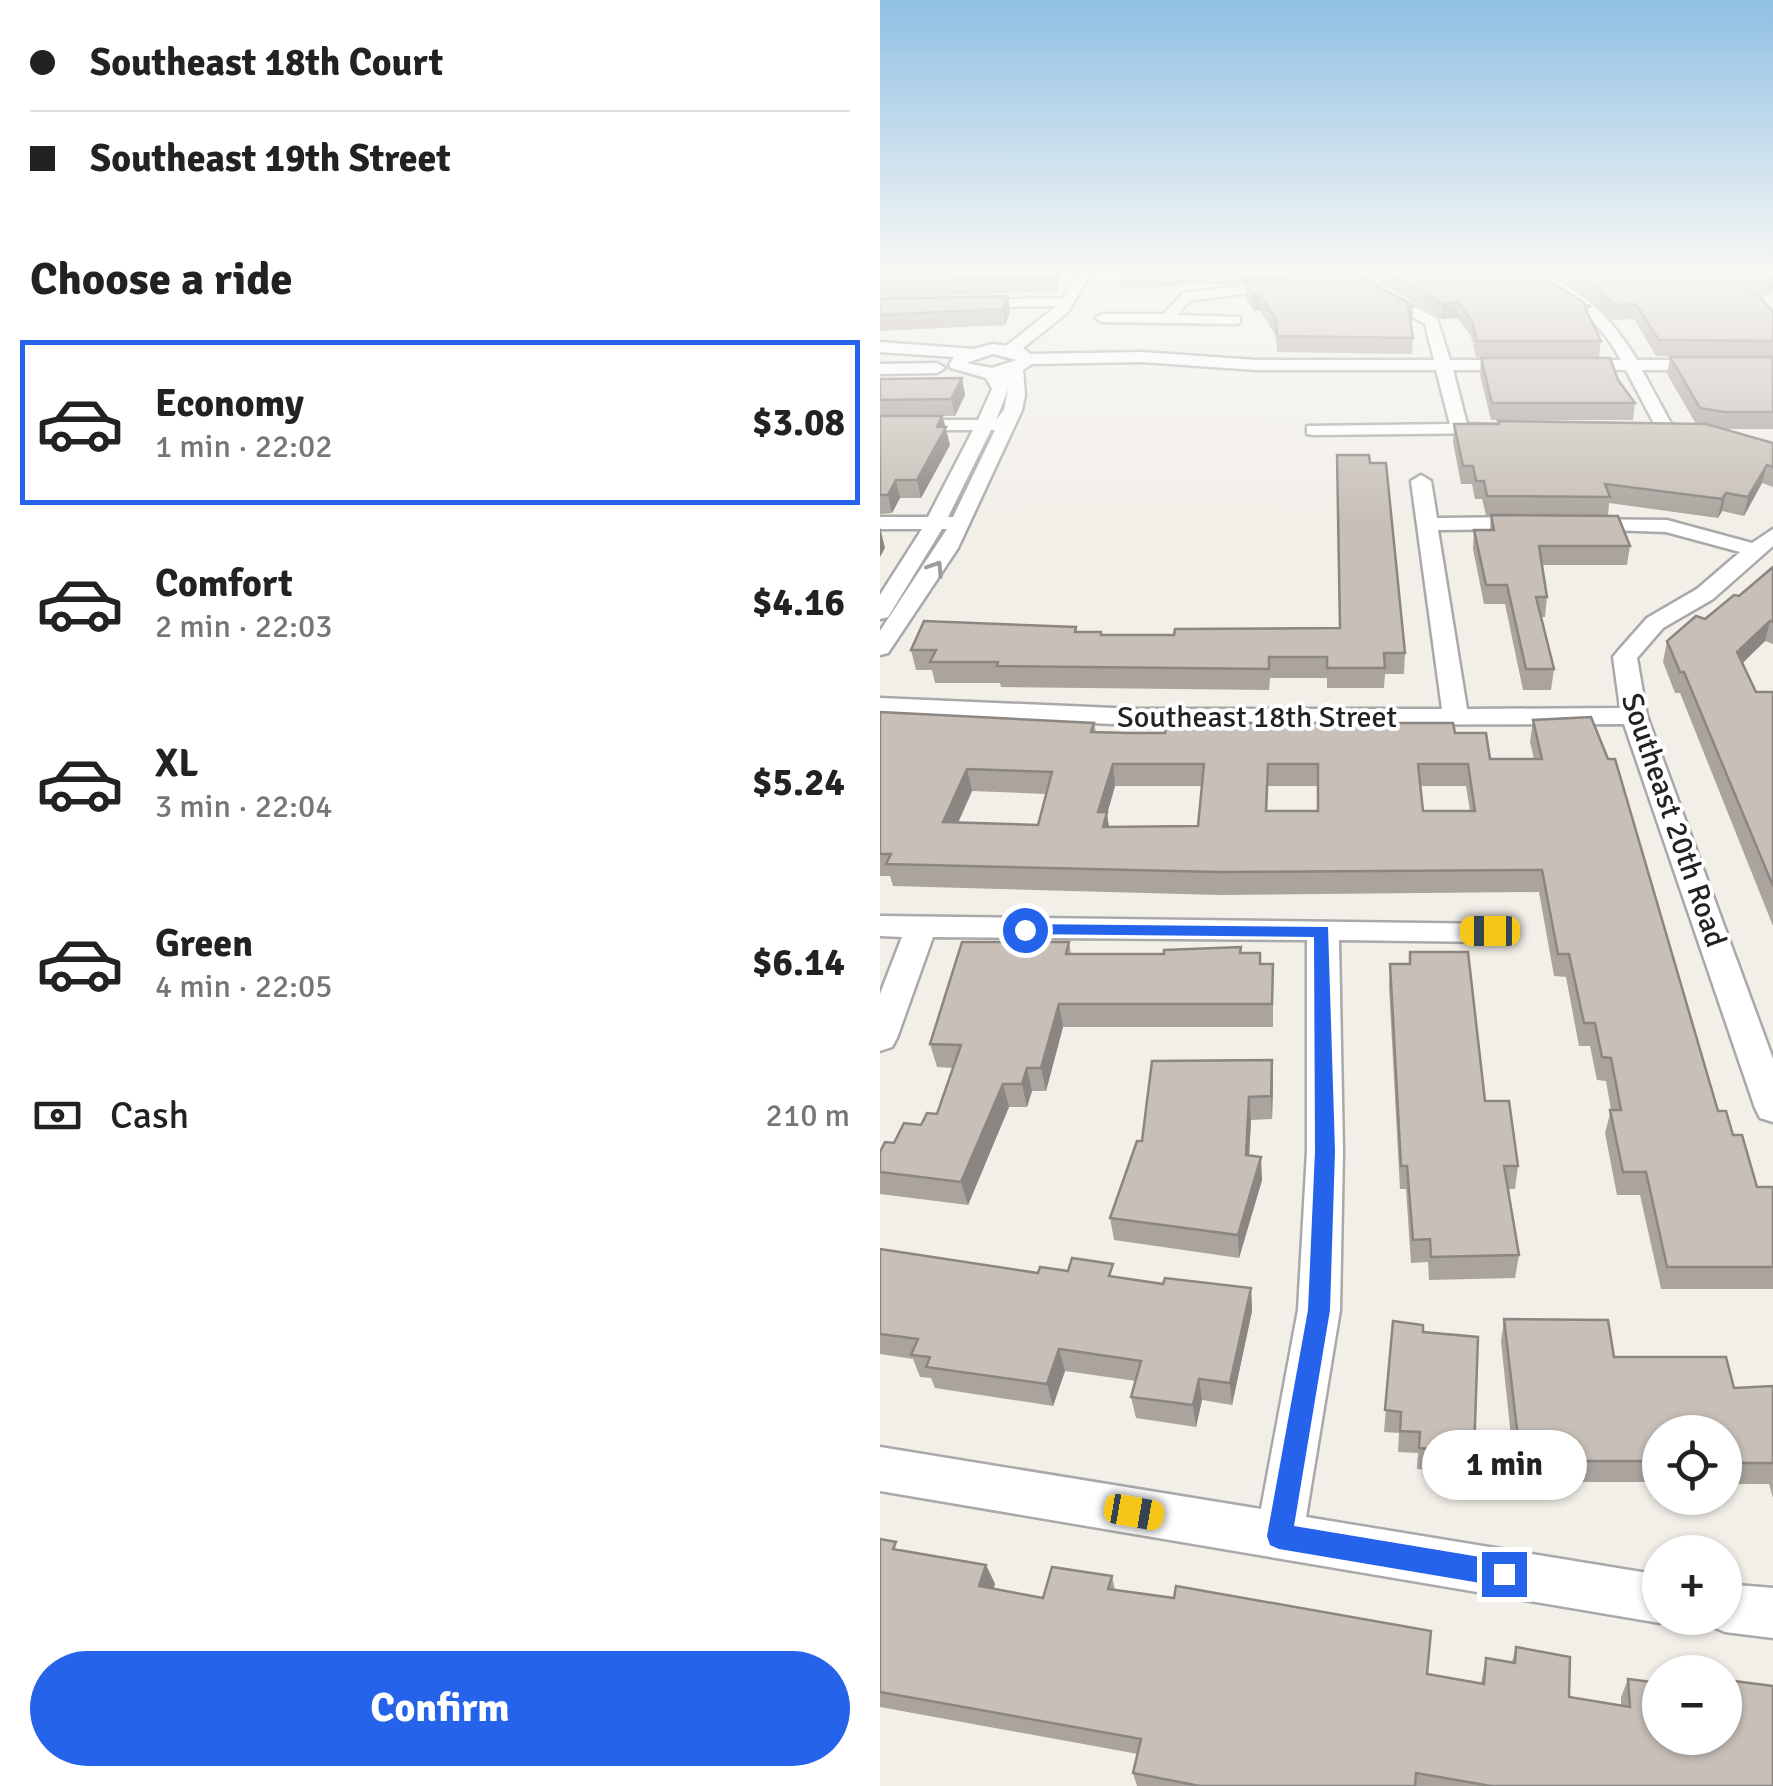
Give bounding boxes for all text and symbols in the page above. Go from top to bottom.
text: Southeast 18th Court [90,39,443,86]
text: Southeast 19th Street [90,135,451,182]
text: Choose a ride [30,252,293,307]
icon: car [35,378,125,468]
text: Economy [155,380,304,427]
text: $3.08 [752,399,845,446]
text: 1 min · 22:02 [155,427,333,466]
icon: car [35,558,125,648]
text: Comfort [155,560,293,607]
one-way arrow [923,561,942,579]
text: $4.16 [752,579,845,626]
text: 2 min · 22:03 [155,607,333,646]
street label: Southeast 20th Road [1613,688,1734,952]
street label: Southeast 18th Street [1117,699,1397,736]
icon: car [35,738,125,828]
text: XL [155,740,198,787]
text: $5.24 [752,759,845,806]
text: 3 min · 22:04 [155,787,333,826]
route start [1003,908,1048,953]
car [1460,916,1520,946]
icon: car [35,918,125,1008]
text: Green [155,920,253,967]
text: $6.14 [752,939,845,986]
text: 4 min · 22:05 [155,967,333,1006]
icon: cash [30,1088,85,1143]
text: Cash [110,1092,189,1139]
text: 210 m [766,1096,850,1135]
map controls [1642,1415,1742,1755]
button: locate [1642,1415,1742,1515]
callout: 1 min [1422,1429,1586,1499]
text: 1 min [1466,1445,1543,1484]
car [1102,1492,1166,1532]
button: + [1642,1535,1742,1635]
route end [1482,1552,1527,1597]
button: Confirm [30,1651,850,1766]
button: − [1642,1655,1742,1755]

